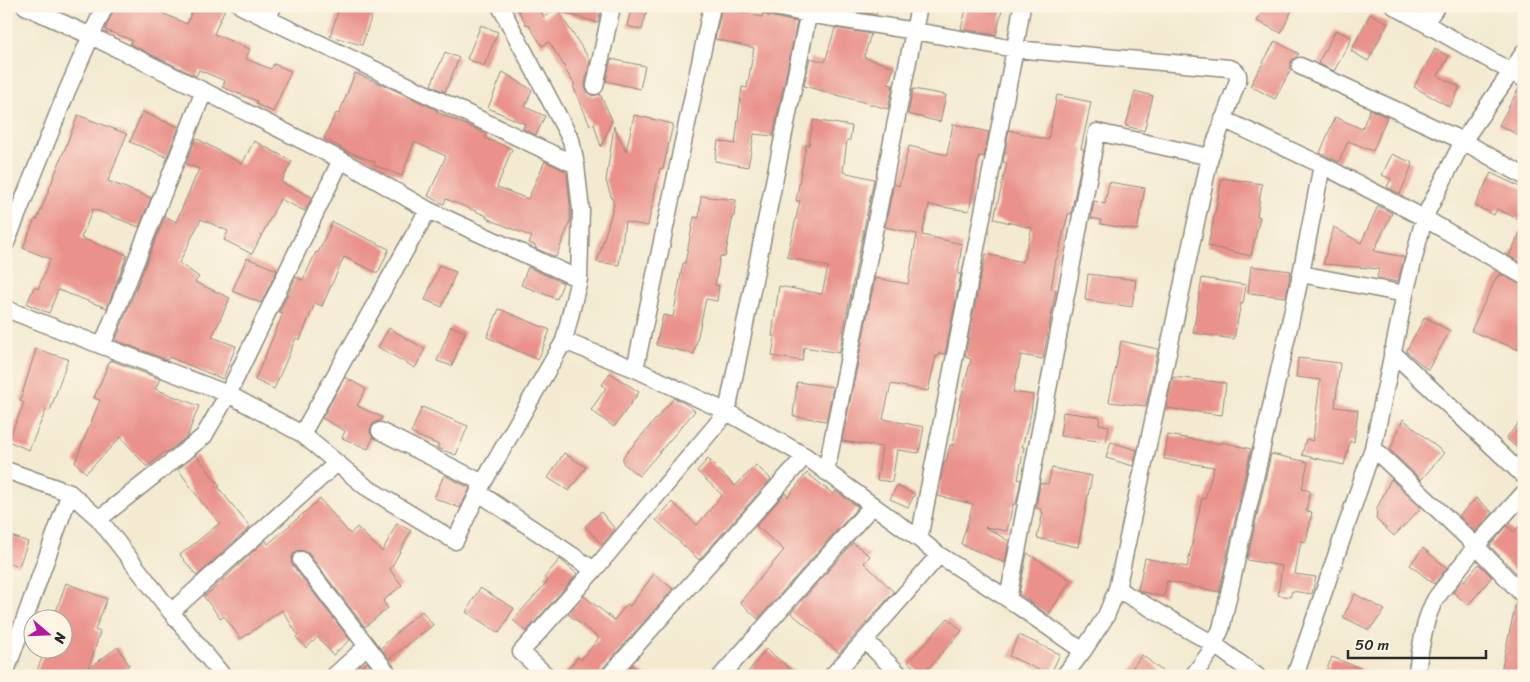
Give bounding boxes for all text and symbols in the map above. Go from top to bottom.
north arrow [22,610,72,660]
scale bar [1348,627,1485,659]
text: N [46,628,74,647]
text: 50 m [1355,632,1390,658]

